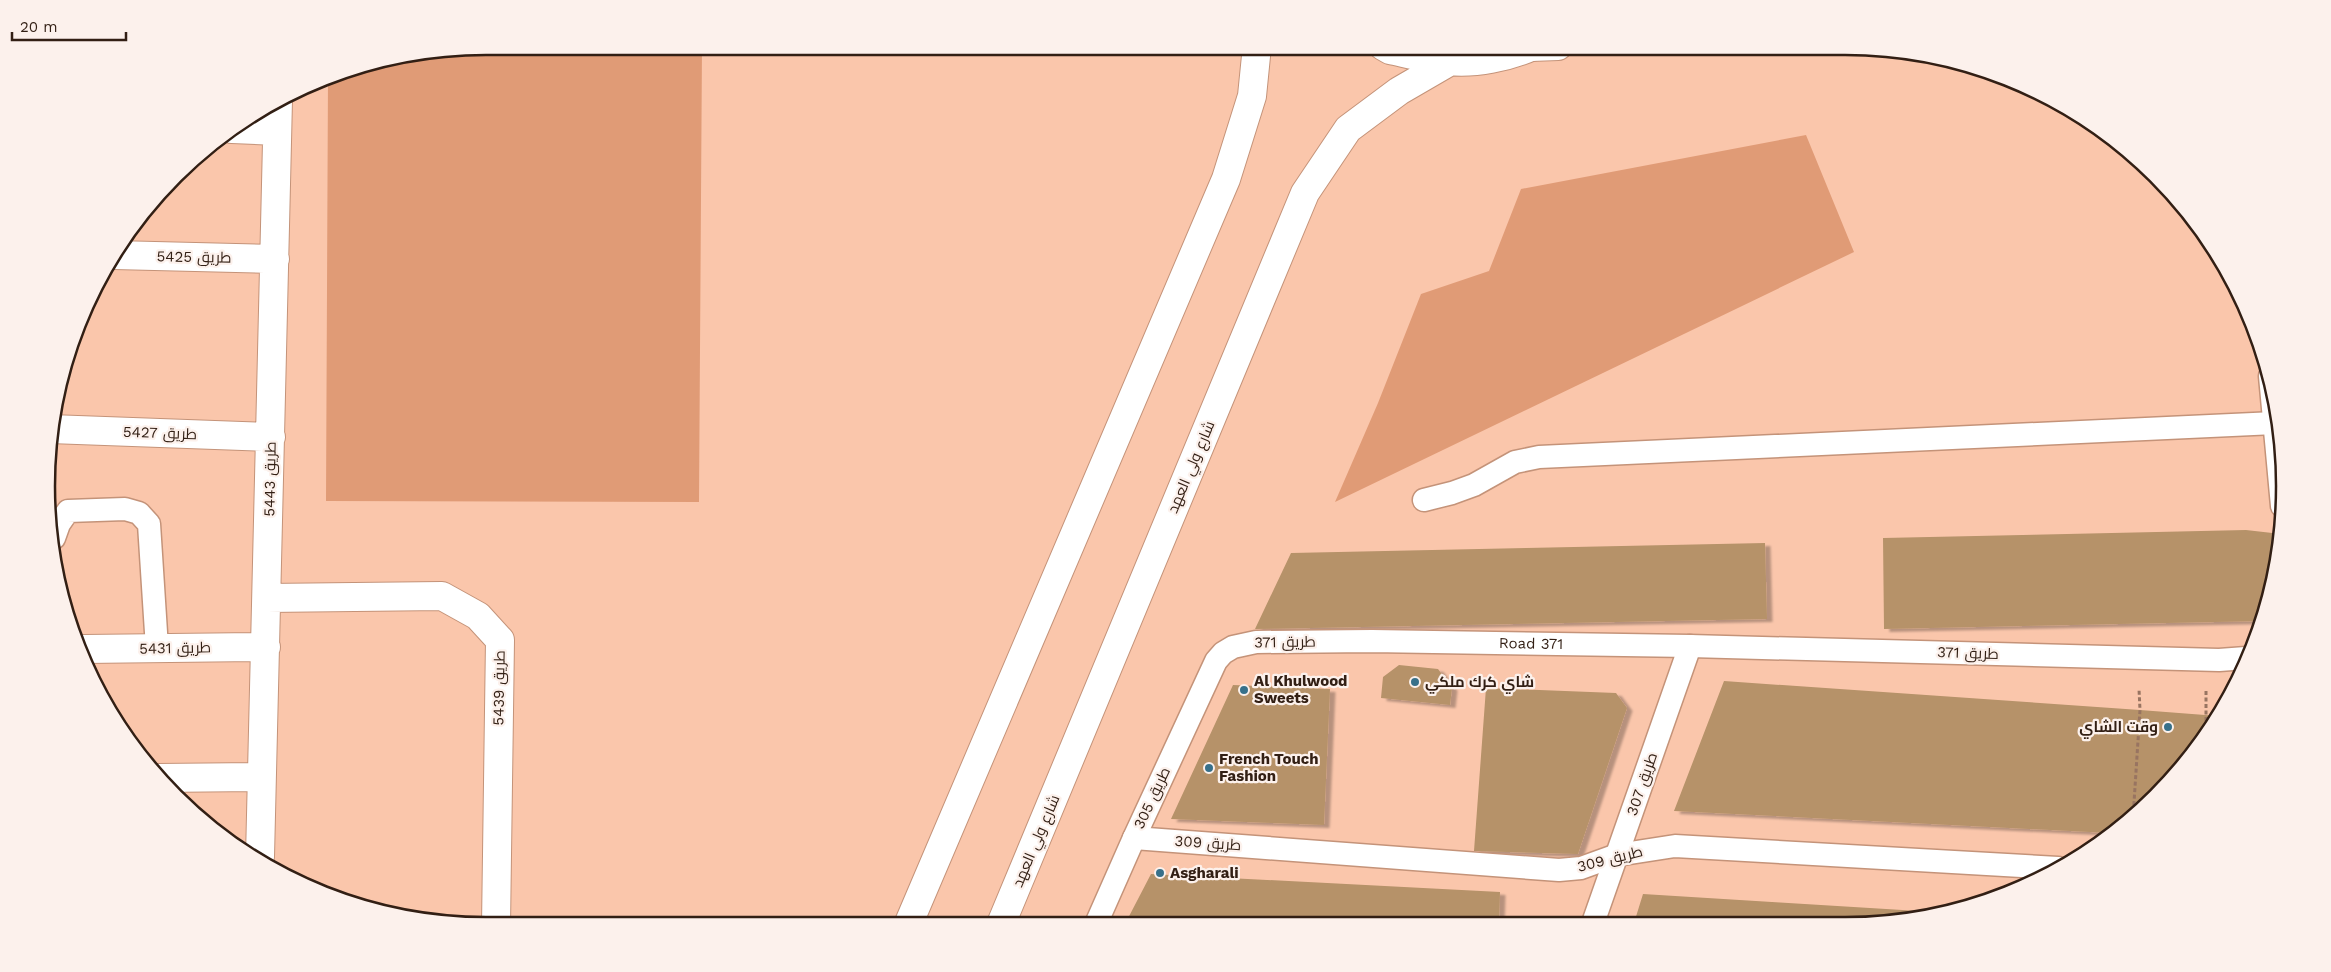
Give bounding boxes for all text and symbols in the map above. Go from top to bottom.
scale bar [12,10,126,42]
text: 20 m [20,18,58,36]
street label: طريق 5425 [156,247,232,268]
street label: شارع ولي العهد [1163,418,1221,517]
street label: طريق 5427 [123,423,197,444]
street label: طريق 5443 [260,441,281,517]
street label: طريق 371 [1254,632,1316,653]
street label: Road 371 [1499,634,1563,653]
street label: طريق 5431 [139,638,211,659]
street label: طريق 371 [1937,643,1999,664]
street label: طريق 5439 [489,650,510,726]
place label: Al Khulwood Sweets [1254,672,1348,707]
place label: شاي كرك ملكي [1425,673,1534,694]
marker: شاي كرك ملكي [1409,676,1421,688]
marker: Al Khulwood Sweets [1238,684,1250,696]
place label: وقت الشاي [2079,718,2158,739]
marker: وقت الشاي [2162,721,2174,733]
place label: French Touch Fashion [1219,750,1319,785]
street label: طريق 307 [1623,750,1662,818]
marker: French Touch Fashion [1203,762,1215,774]
street label: طريق 305 [1130,764,1175,832]
street label: شارع ولي العهد [1008,792,1066,891]
street label: طريق 309 [1174,832,1242,855]
street label: طريق 309 [1575,842,1645,877]
place label: Asgharali [1170,864,1239,882]
marker: Asgharali [1154,867,1166,879]

